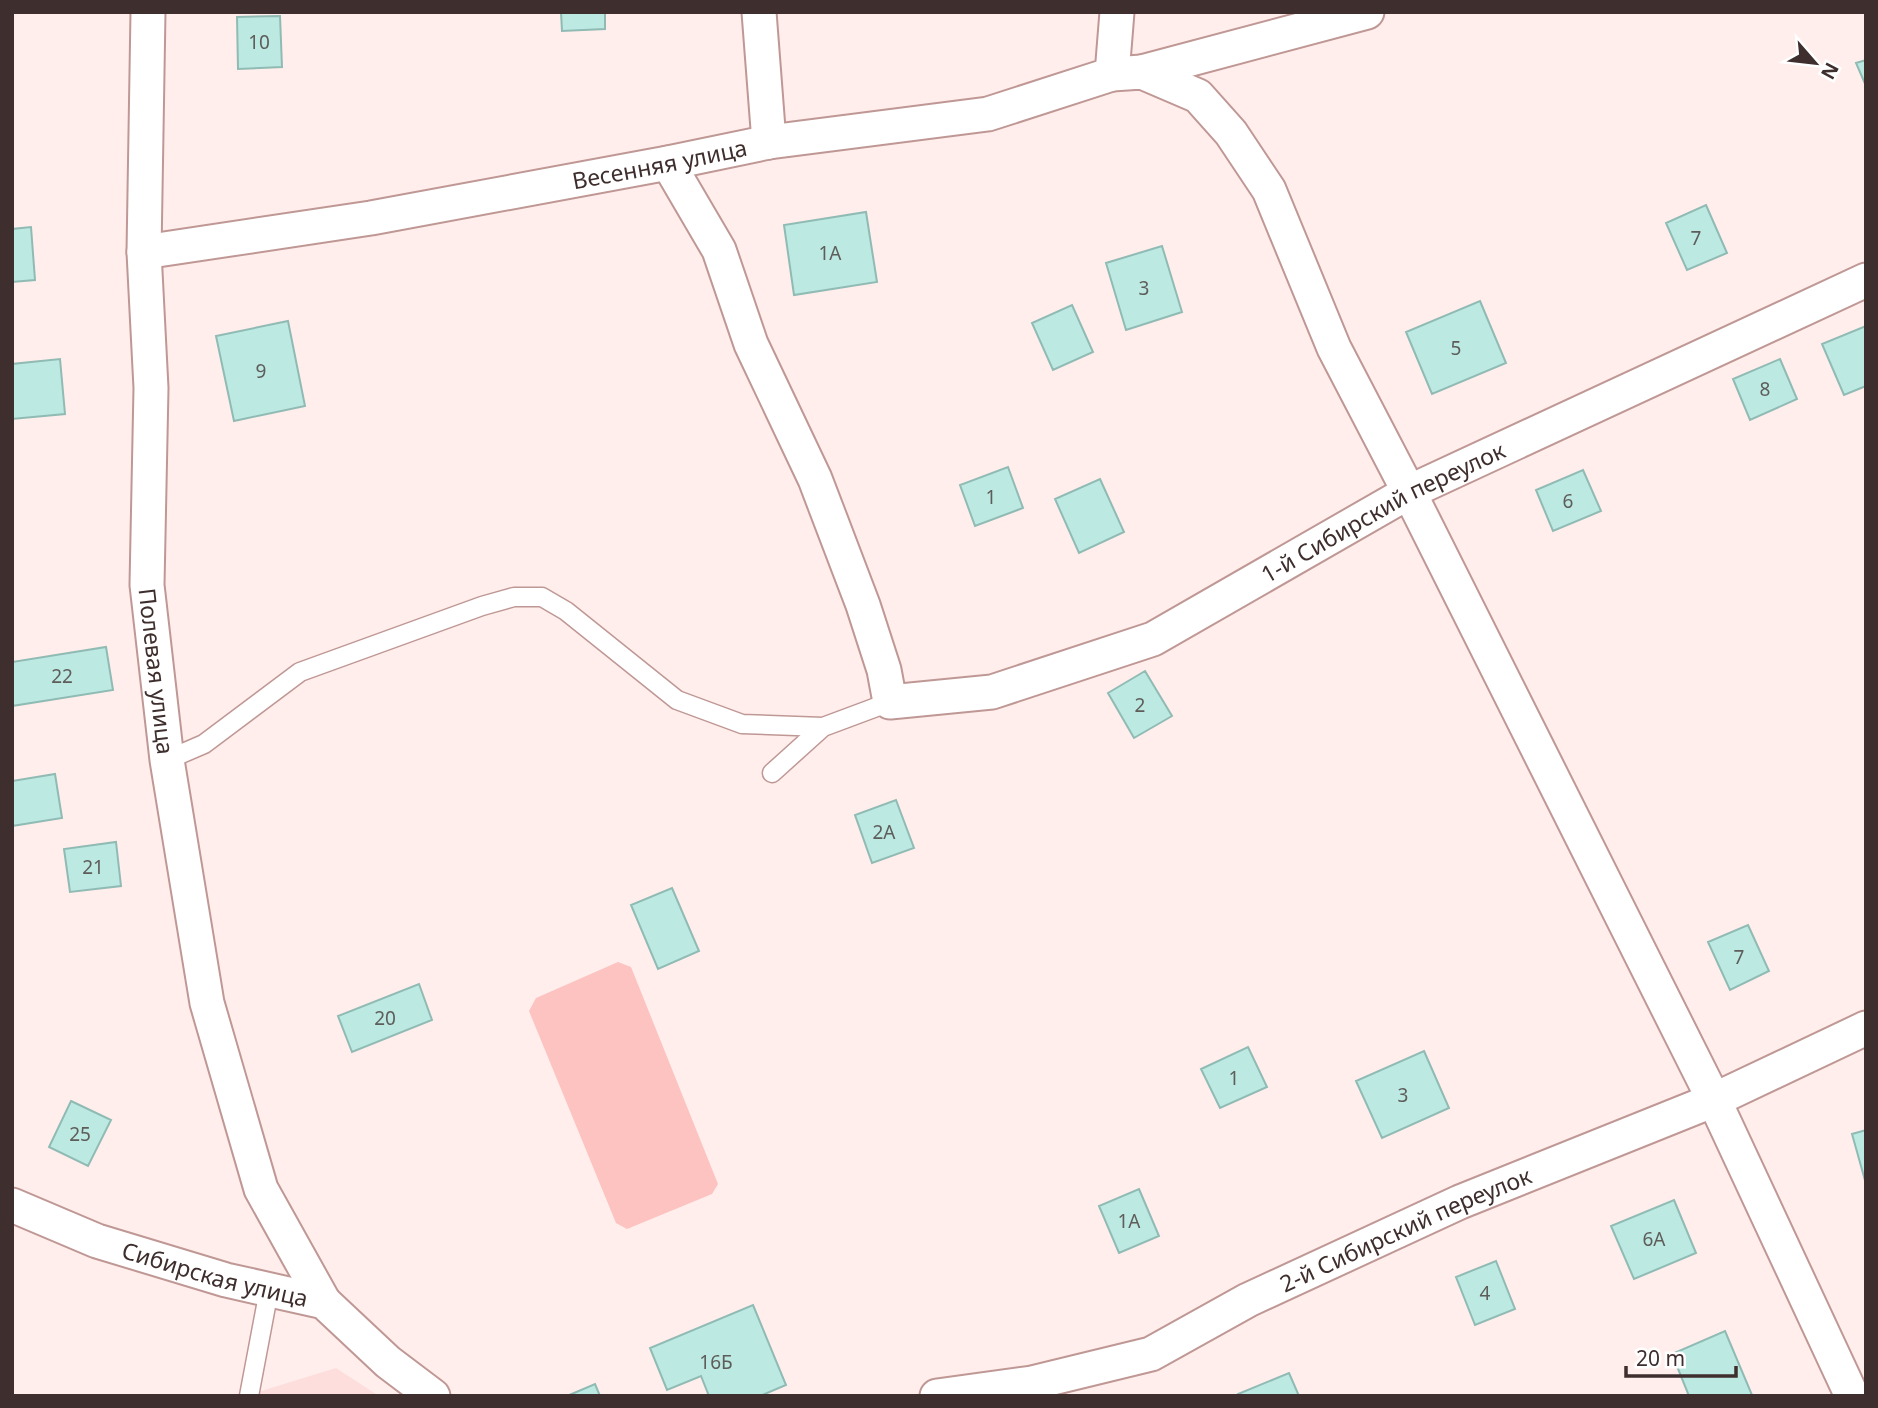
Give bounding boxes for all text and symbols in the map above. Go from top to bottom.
north arrow [1780,28,1850,98]
house number: 10 [248,29,270,55]
text: N [1815,58,1845,84]
street label: Весенняя улица [569,131,750,196]
house number: 7 [1691,225,1701,251]
house number: 1А [819,240,842,266]
house number: 3 [1139,275,1149,301]
house number: 5 [1451,335,1461,361]
house number: 9 [256,358,266,384]
house number: 8 [1760,376,1770,402]
street label: 1-й Сибирский переулок [1255,433,1511,590]
house number: 1 [986,484,996,510]
house number: 6 [1563,488,1573,514]
street label: Полевая улица [131,586,182,756]
house number: 22 [51,663,73,689]
house number: 2 [1135,692,1145,718]
house number: 2А [873,819,896,845]
house number: 21 [82,854,104,880]
house number: 7 [1734,944,1744,970]
house number: 20 [374,1005,396,1031]
house number: 1 [1229,1065,1239,1091]
house number: 3 [1398,1082,1408,1108]
house number: 25 [69,1121,91,1147]
street label: 2-й Сибирский переулок [1274,1159,1537,1299]
house number: 1А [1118,1208,1141,1234]
house number: 6А [1643,1226,1666,1252]
street label: Сибирская улица [118,1233,311,1314]
house number: 4 [1480,1280,1491,1306]
scale bar [1626,1334,1736,1378]
text: 20 m [1636,1344,1685,1372]
house number: 16Б [699,1349,733,1375]

